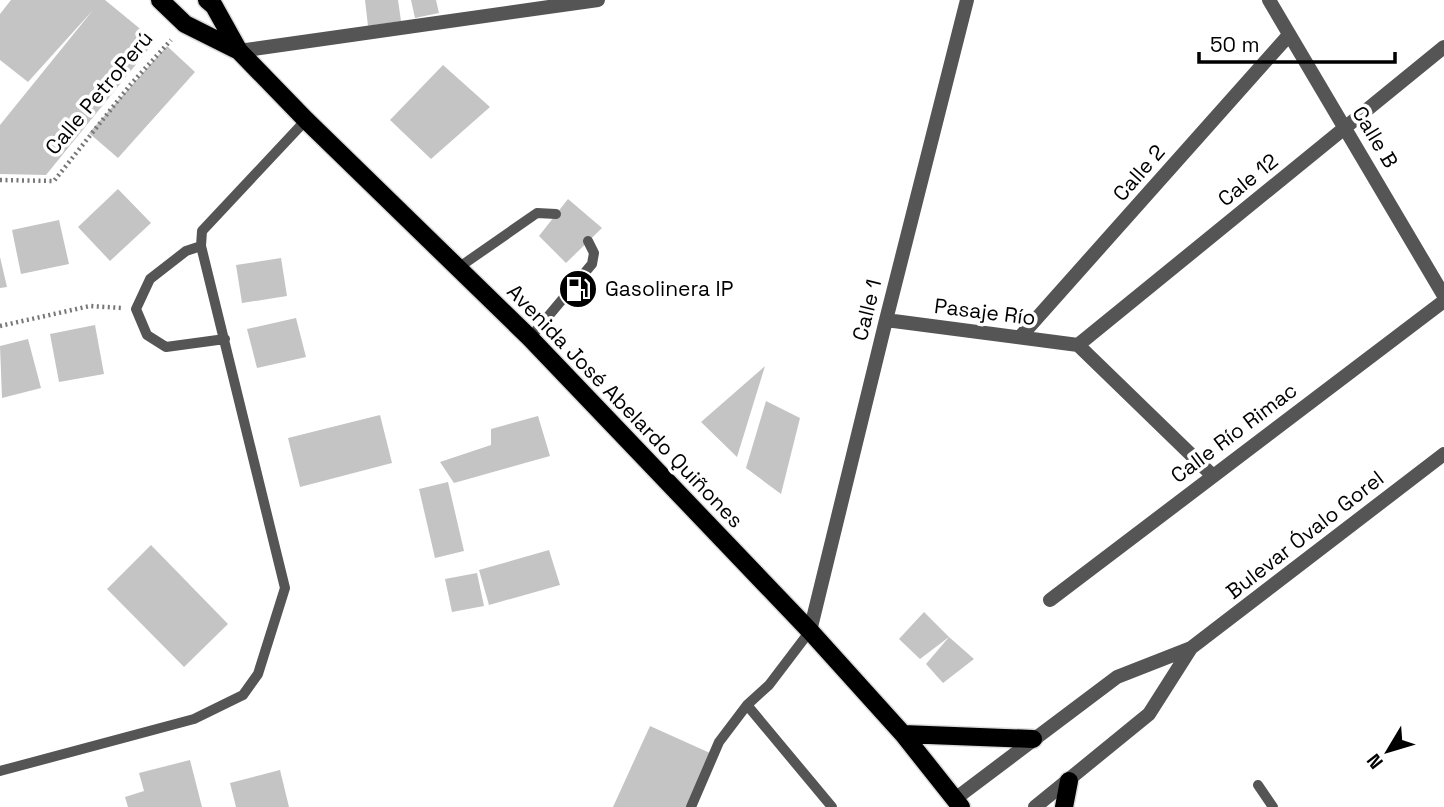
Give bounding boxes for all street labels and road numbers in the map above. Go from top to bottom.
street label: Calle PetroPerú [39,25,158,160]
street label: Calle B [1346,101,1404,173]
street label: Calle 2 [1107,139,1171,207]
street label: Cale 12 [1212,147,1283,212]
street label: Calle 1 [846,276,887,343]
street label: Avenida José Abelardo Quiñones [501,278,749,533]
street label: Pasaje Río [933,292,1037,331]
street label: Calle Río Rimac [1165,376,1302,489]
street label: Bulevar Óvalo Gorel [1220,465,1389,605]

